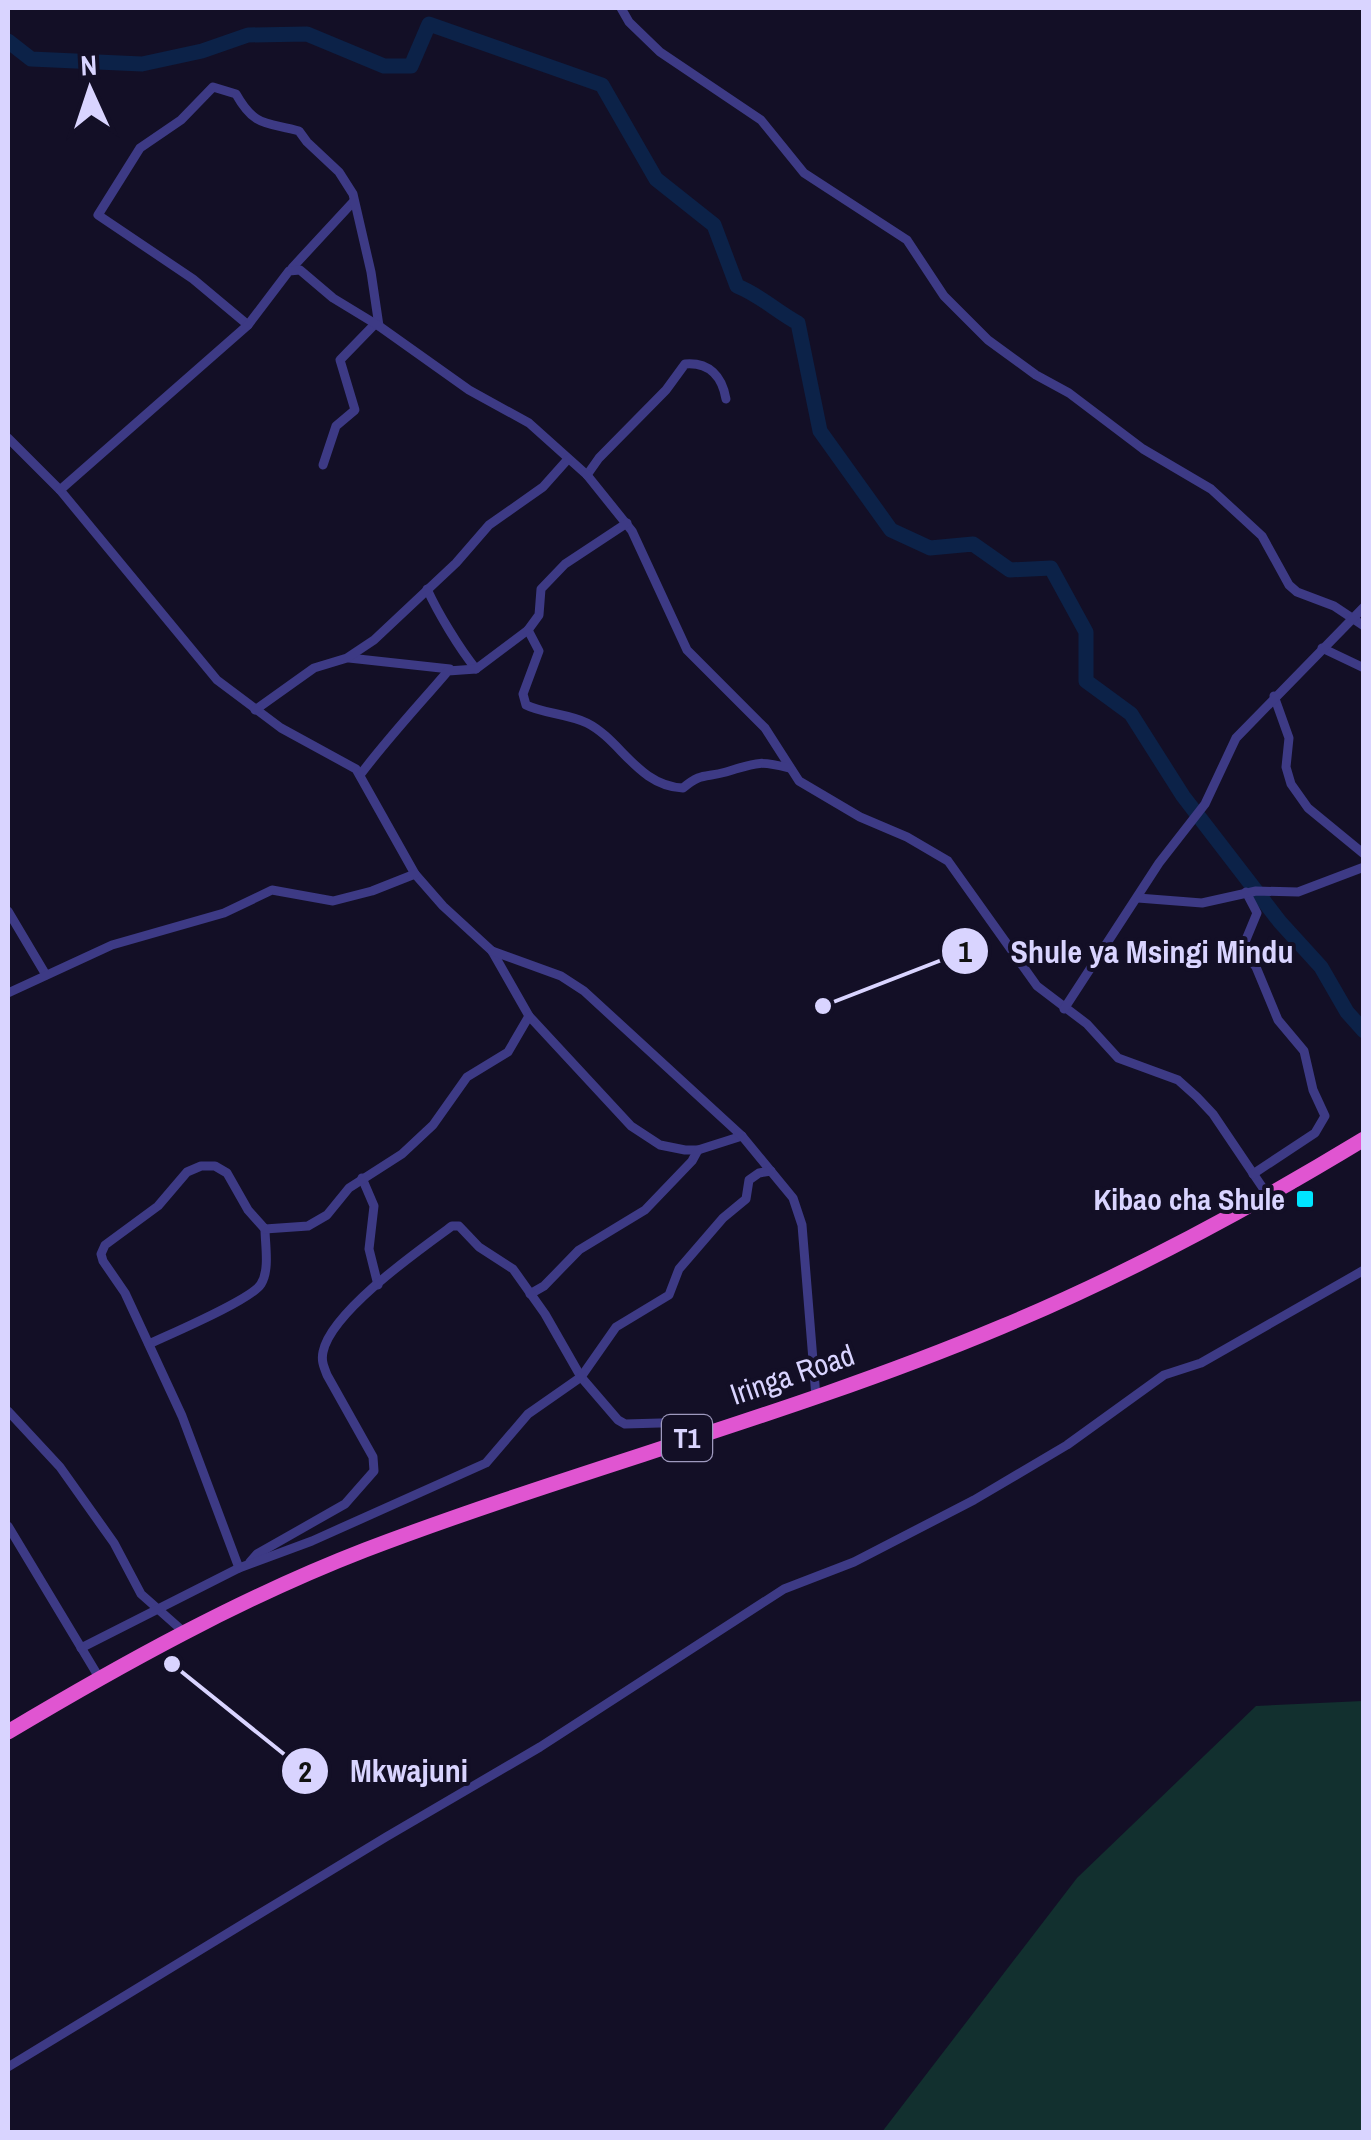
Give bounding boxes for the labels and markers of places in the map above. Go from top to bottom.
callout: Shule ya Msingi Mindu [940,920,1313,982]
place label: Kibao cha Shule [1094,1179,1285,1219]
marker: Kibao cha Shule [1294,1188,1316,1210]
callout: Mkwajuni [280,1740,488,1802]

